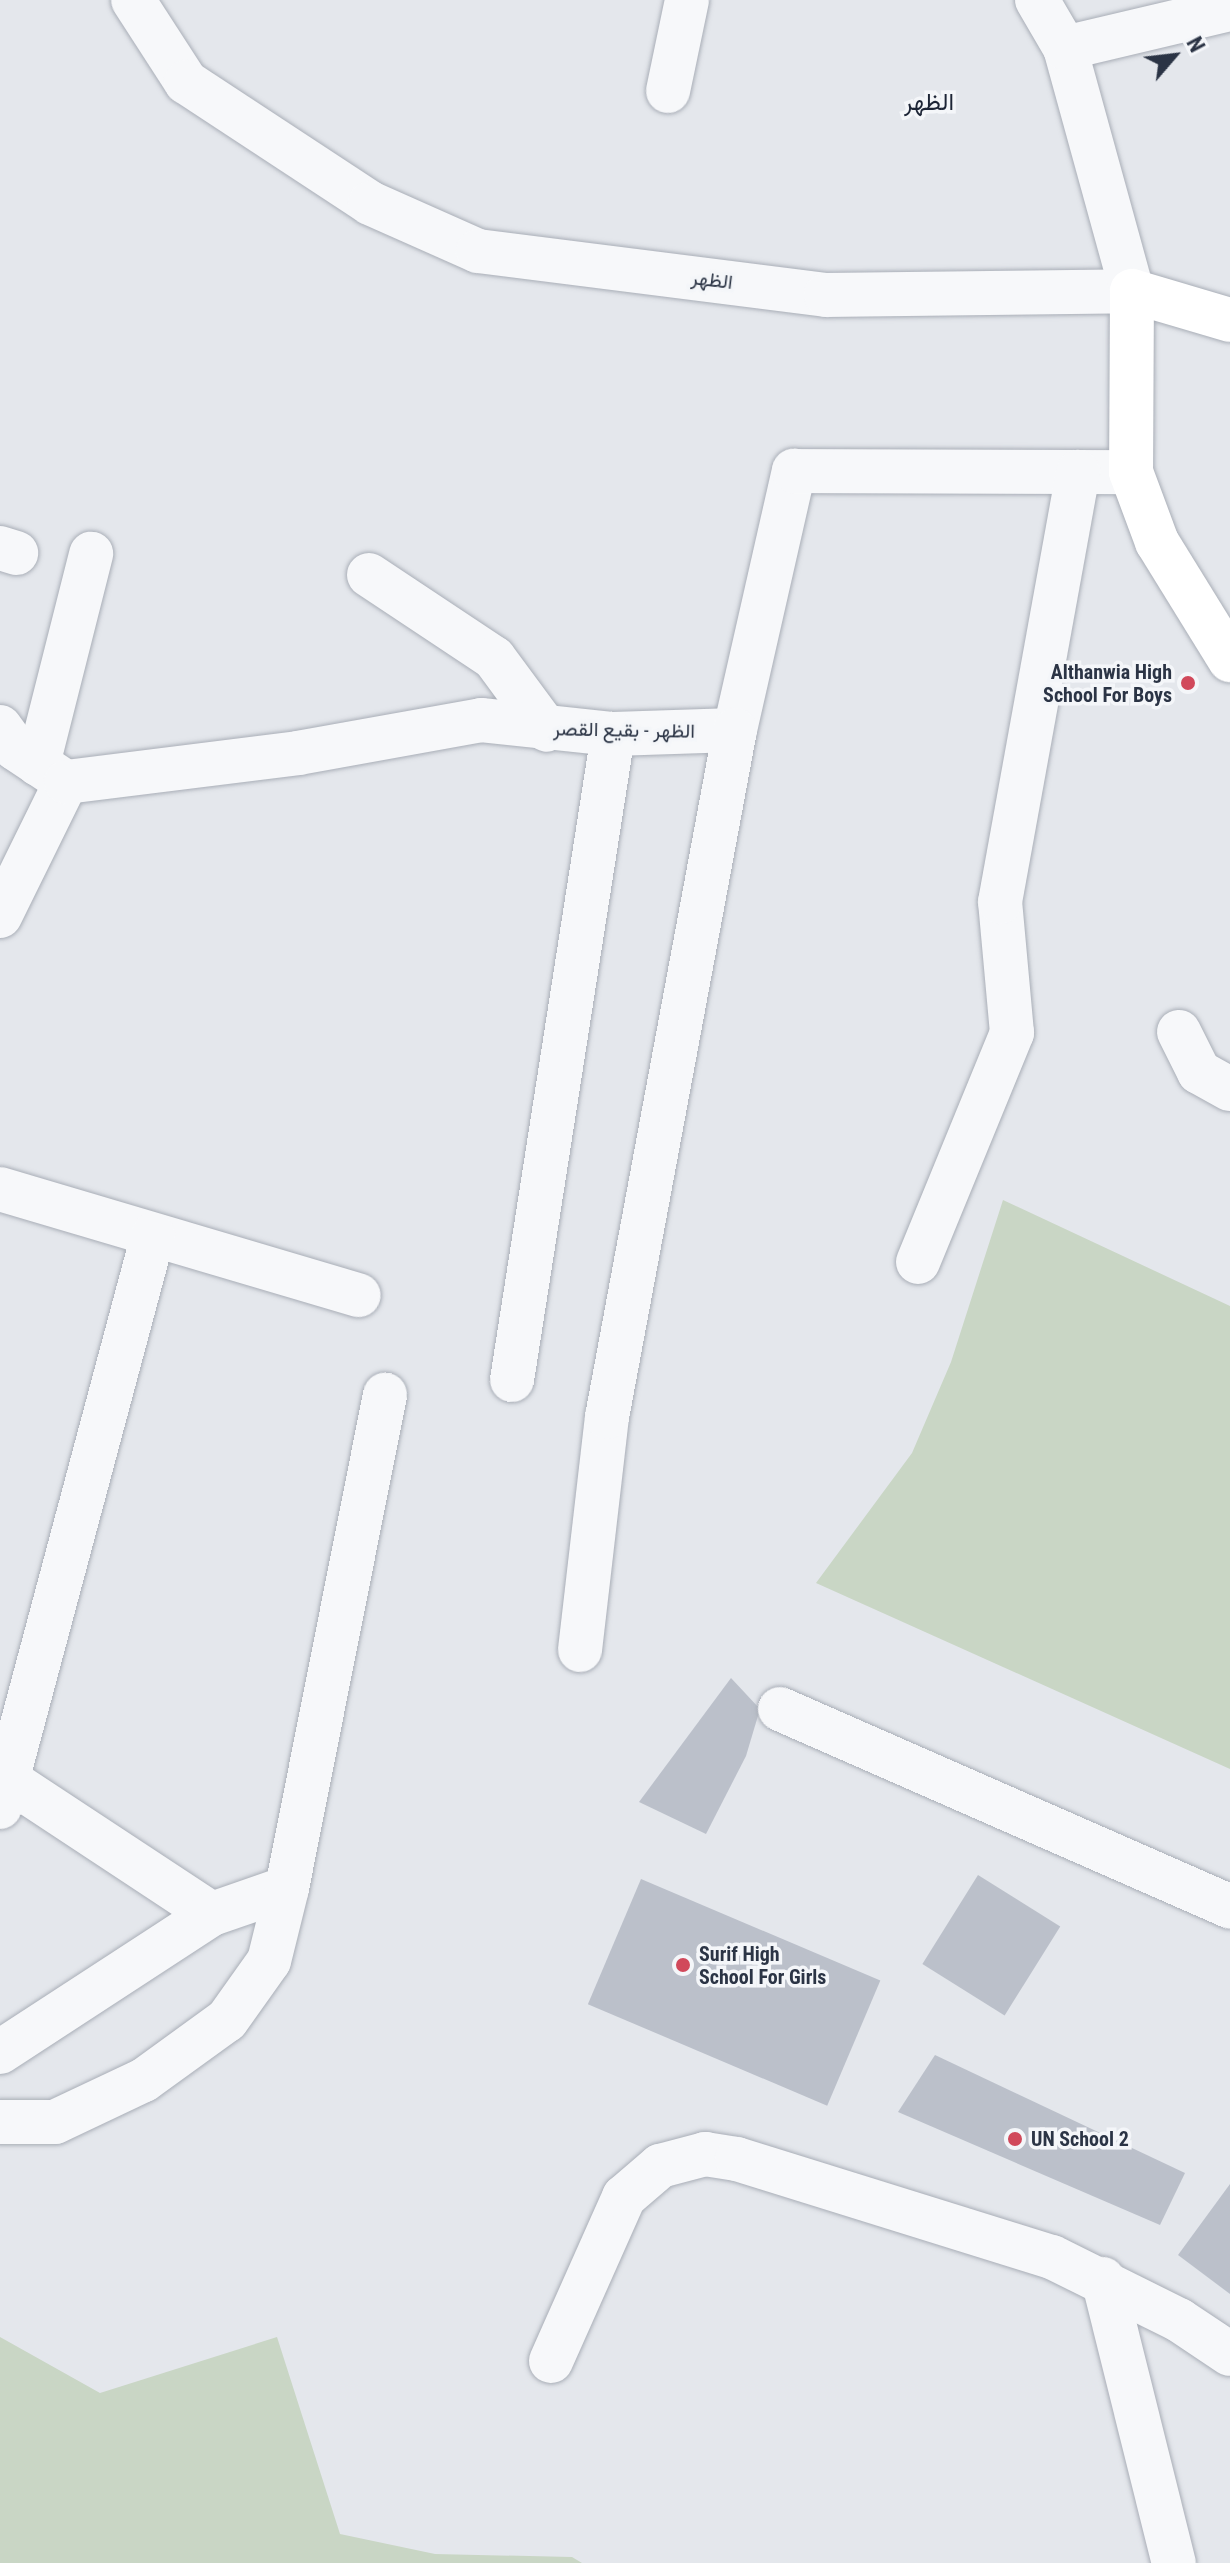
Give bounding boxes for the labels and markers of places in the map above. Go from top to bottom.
place label: Althanwia High School For Boys [1043,660,1172,707]
marker: Althanwia High School For Boys [1179,674,1197,692]
place label: Surif High School For Girls [699,1942,826,1989]
marker: Surif High School For Girls [674,1956,692,1974]
place label: UN School 2 [1031,2127,1129,2151]
marker: UN School 2 [1006,2130,1024,2148]

